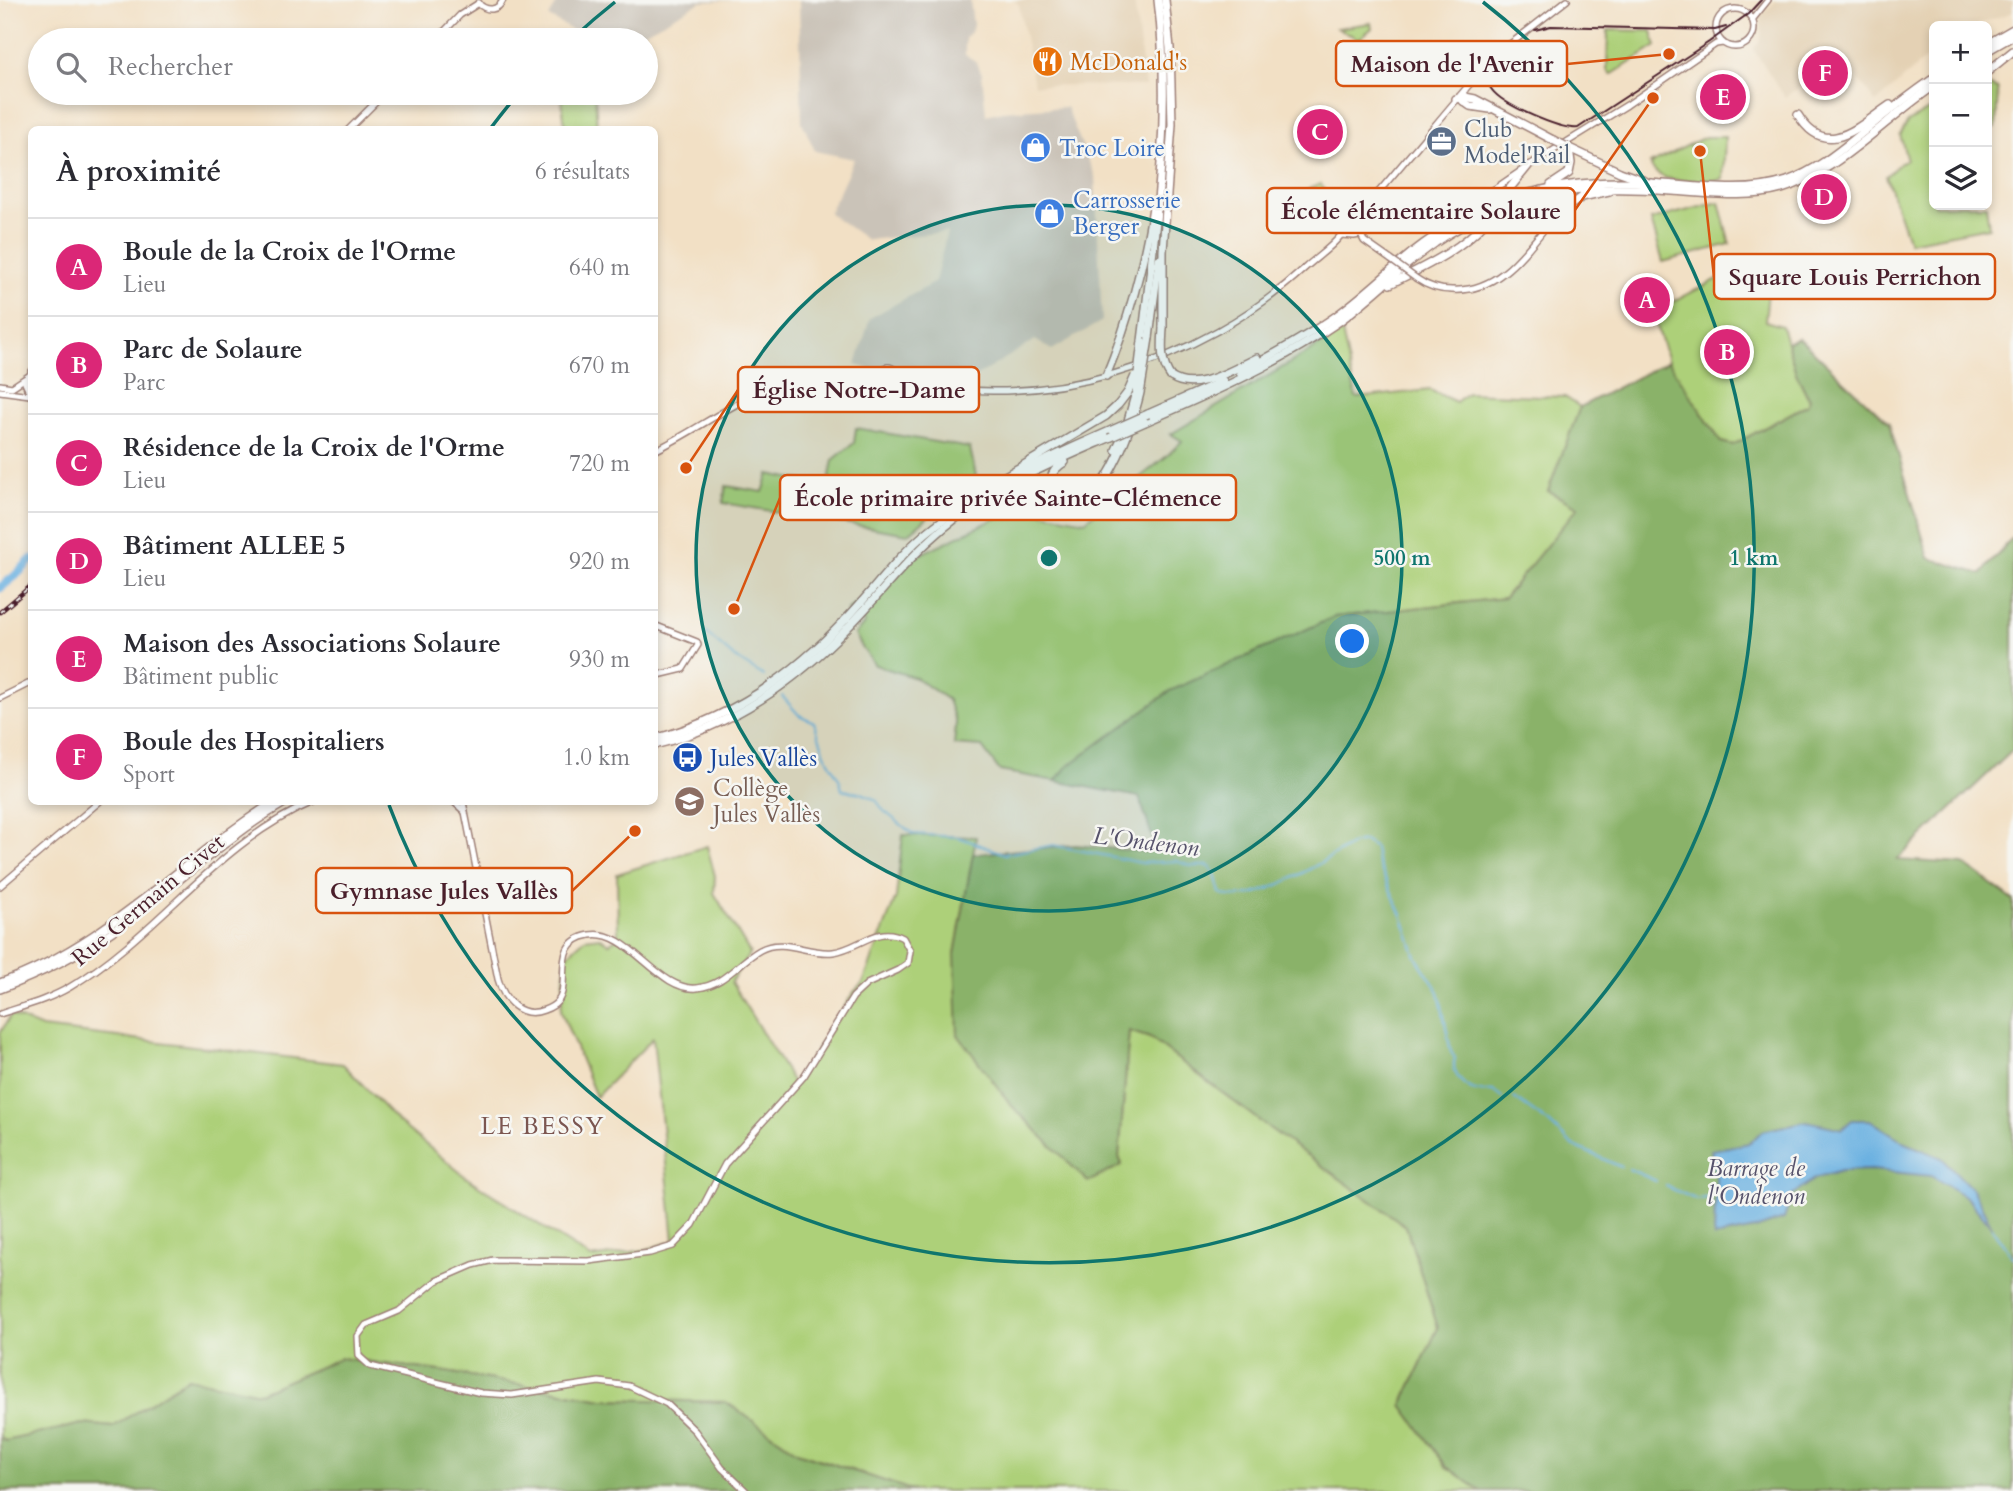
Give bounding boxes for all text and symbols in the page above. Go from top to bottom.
map controls [1929,21,1992,210]
button: + [1929,21,1992,84]
search box [28,28,658,105]
callout: Maison de l'Avenir [1336,41,1567,86]
restaurant icon: McDonald's [1030,45,1064,79]
place label: McDonald's [1070,47,1187,78]
pin: F [1802,47,1848,99]
icon: search [52,48,90,86]
text: Maison de l'Avenir [1350,48,1554,81]
text: Rechercher [108,49,233,84]
pin: E [1700,71,1746,123]
button: − [1929,84,1992,147]
pin: C [1297,106,1343,158]
place label: Club Model'Rail [1464,114,1570,171]
office icon: Club Model'Rail [1424,125,1458,159]
shop icon: Troc Loire [1019,131,1053,165]
place label: Troc Loire [1059,133,1165,164]
button: layers [1929,147,1992,210]
text: À proximité [56,151,221,192]
text: 6 résultats [535,156,630,187]
pin: D [1801,171,1847,223]
place label: Carrosserie Berger [1073,185,1181,242]
callout: École élémentaire Solaure [1267,188,1575,233]
text: École élémentaire Solaure [1281,195,1561,228]
shop icon: Carrosserie Berger [1033,196,1067,230]
text: Boule de la Croix de l'Orme [123,234,456,269]
text: A [70,252,88,283]
text: 640 m [569,252,630,283]
callout: Square Louis Perrichon [1714,254,1995,299]
text: Square Louis Perrichon [1729,261,1982,294]
text: Lieu [123,269,166,300]
pin: A [1624,274,1670,326]
pin: B [1704,326,1750,378]
text: Parc de Solaure [123,332,303,367]
text: B [71,350,87,381]
text: 670 m [569,350,630,381]
text: Parc [123,367,165,398]
callout: Église Notre-Dame [738,367,979,412]
text: Église Notre-Dame [752,374,966,407]
text: Résidence de la Croix de l'Orme [123,430,505,465]
text: C [70,448,88,479]
text: 720 m [569,448,630,479]
text: Lieu [123,465,166,496]
callout: École primaire privée Sainte-Clémence [780,475,1236,520]
text: École primaire privée Sainte-Clémence [794,482,1222,515]
text: Bâtiment ALLEE 5 [123,528,346,563]
text: 500 m [1373,544,1431,573]
text: 1 km [1730,544,1779,573]
text: D [69,546,89,577]
text: 920 m [569,546,630,577]
centre of rings [1037,546,1061,570]
text: Lieu [123,563,166,594]
your location [1335,624,1369,658]
text: Maison des Associations Solaure [123,626,501,661]
text: E [72,644,86,675]
text: 930 m [569,644,630,675]
text: Bâtiment public [123,661,279,692]
text: Boule des Hospitaliers [123,724,385,759]
bus stop icon: Jules Vallès [670,741,704,775]
text: F [72,742,86,773]
text: 1.0 km [563,742,630,773]
place label: Jules Vallès [707,743,817,774]
text: Sport [123,759,175,790]
place label: Collège Jules Vallès [710,773,820,830]
school or university icon: Collège Jules Vallès [673,784,707,818]
water label: L'Ondenon [1091,819,1201,865]
street label: Rue Germain Civet [65,827,231,973]
callout: Gymnase Jules Vallès [316,868,572,913]
text: Gymnase Jules Vallès [330,875,558,908]
district label: LE BESSY [481,1110,605,1143]
water label: Barrage de l'Ondenon [1707,1152,1806,1213]

